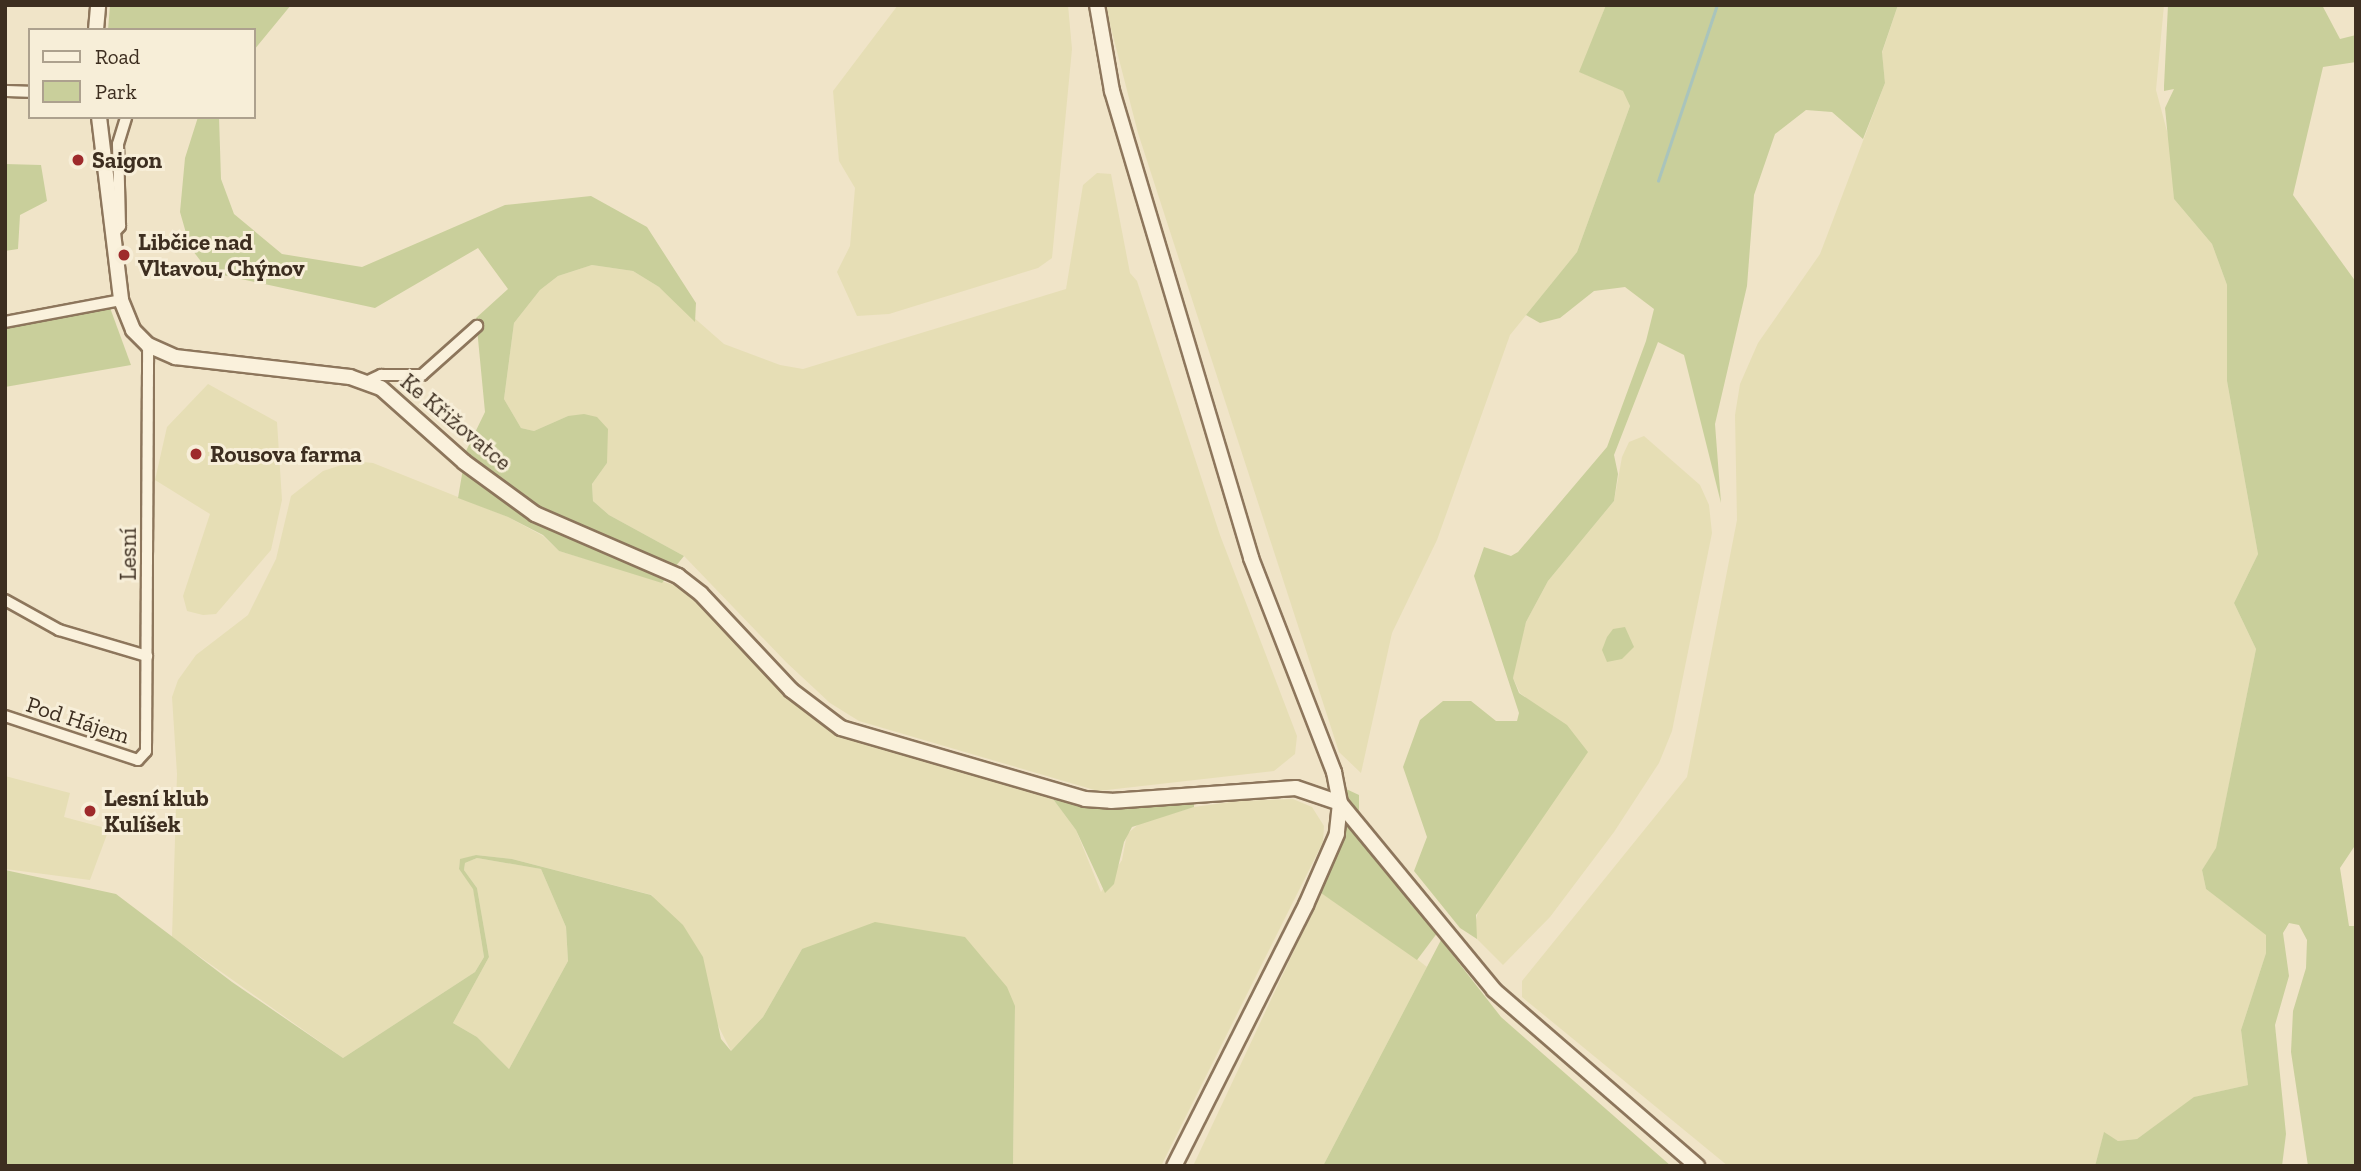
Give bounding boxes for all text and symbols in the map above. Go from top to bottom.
legend [28,28,256,119]
text: Road [95,44,140,69]
text: Park [95,79,137,104]
place label: Saigon [92,146,162,174]
marker: Saigon [70,152,86,168]
place label: Libčice nad Vltavou, Chýnov [138,228,305,282]
marker: Libčice nad Vltavou, Chýnov [116,247,132,263]
street label: Ke Křižovatce [395,368,517,476]
place label: Rousova farma [210,440,362,468]
marker: Rousova farma [188,446,204,462]
street label: Lesní [114,527,142,581]
street label: Pod Hájem [23,690,133,750]
place label: Lesní klub Kulíšek [104,784,209,838]
marker: Lesní klub Kulíšek [82,803,98,819]

